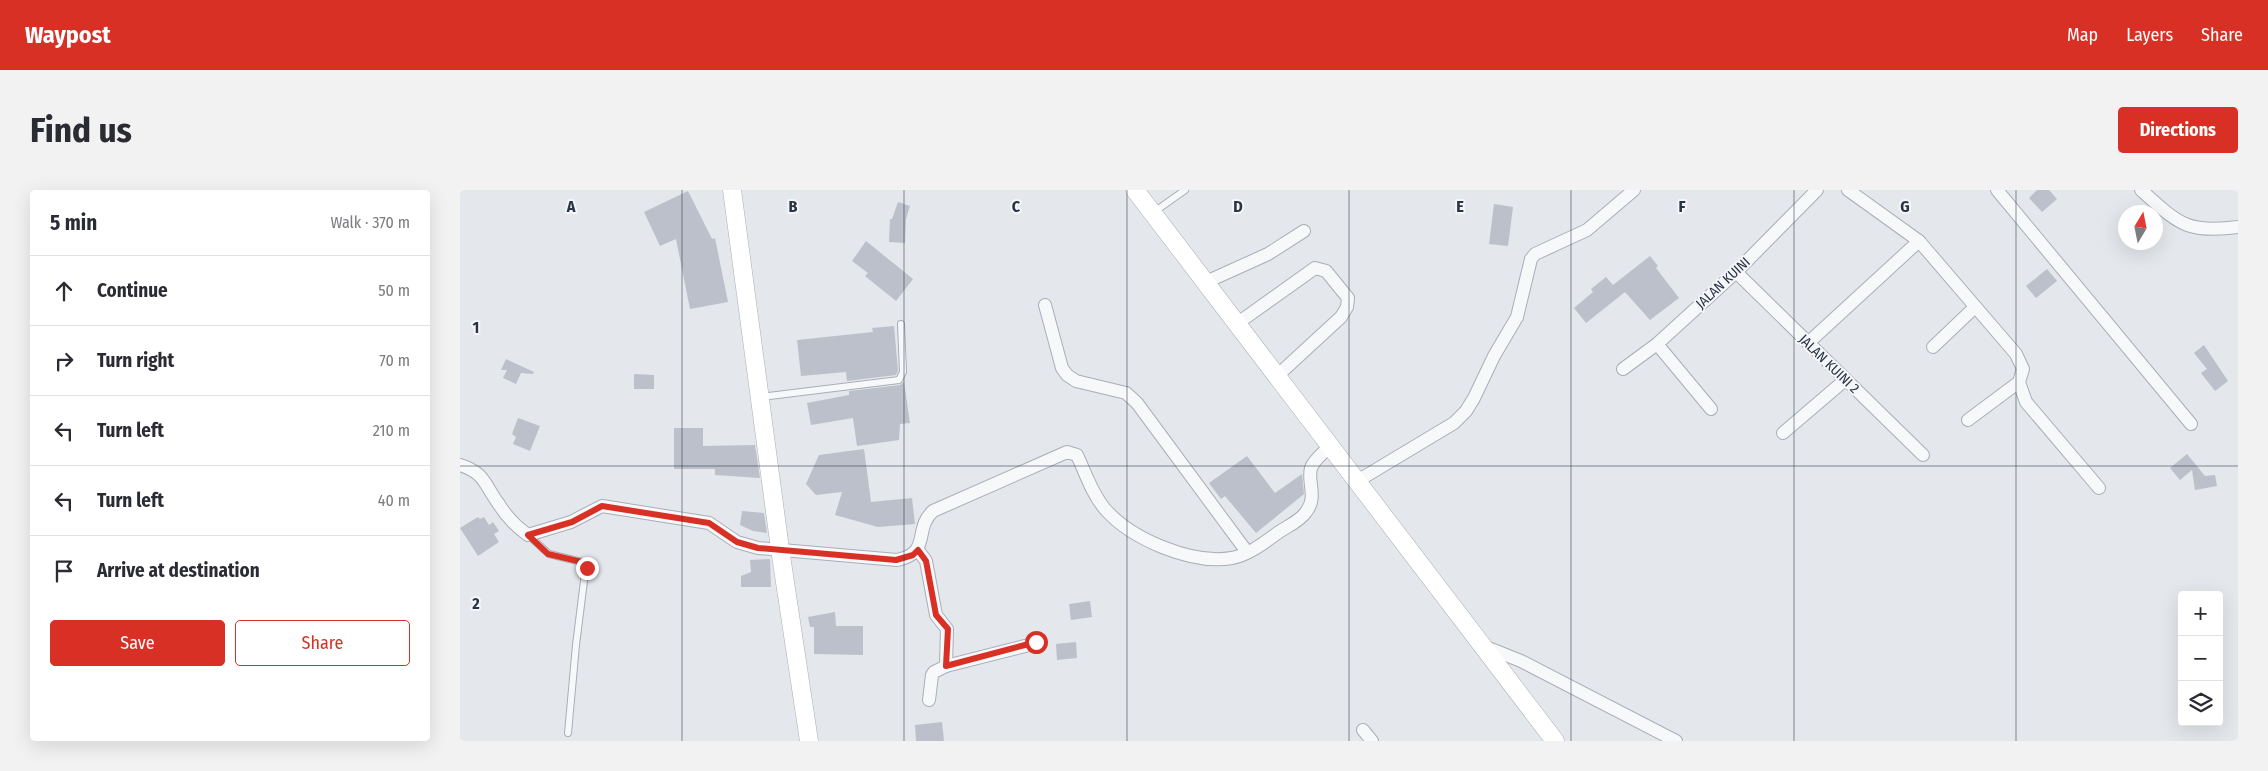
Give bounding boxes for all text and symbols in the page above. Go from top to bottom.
text: Waypost [25,21,111,49]
text: Map [2067,24,2098,46]
text: Layers [2126,24,2173,46]
text: Share [2201,24,2243,46]
button: Directions [2118,107,2238,153]
text: Find us [30,109,132,151]
text: A [566,197,576,216]
text: B [789,197,798,216]
text: C [1012,197,1021,216]
text: D [1233,197,1243,216]
text: E [1456,197,1464,216]
text: F [1678,197,1686,216]
text: G [1900,197,1910,216]
north arrow [2118,205,2163,250]
text: 5 min [50,210,97,236]
text: Walk · 370 m [330,213,410,232]
street label: JALAN KUINI [1692,254,1754,312]
icon: ahead [50,277,78,305]
text: Continue [97,279,168,302]
text: 50 m [378,281,410,300]
text: 1 [473,318,479,337]
street label: JALAN KUINI 2 [1795,331,1863,397]
icon: right [50,347,78,375]
text: Turn right [97,349,174,372]
text: 70 m [379,351,410,370]
icon: left [50,417,78,445]
text: Turn left [97,419,164,442]
text: 210 m [373,421,410,440]
icon: left [50,487,78,515]
text: Turn left [97,489,164,512]
text: 40 m [378,491,410,510]
icon: arrive [50,557,78,585]
route end [576,557,599,580]
text: Arrive at destination [97,559,260,582]
map controls [2178,591,2223,726]
button: + [2178,591,2223,636]
text: 2 [471,594,480,613]
button: Save [50,620,225,666]
button: Share [235,620,410,666]
route start [1025,631,1048,654]
button: − [2178,636,2223,681]
button: layers [2178,681,2223,726]

